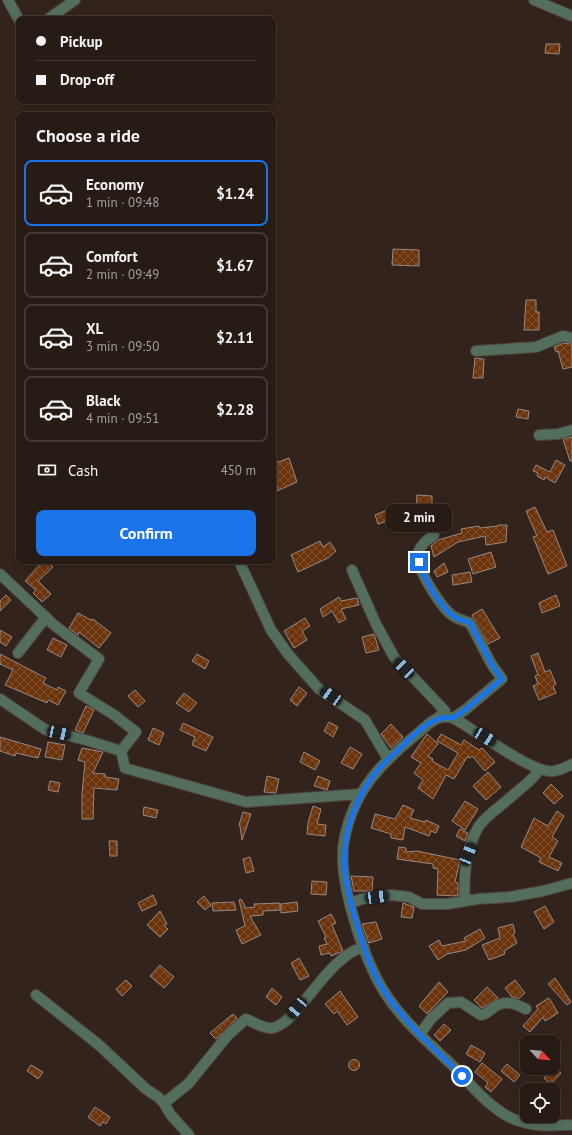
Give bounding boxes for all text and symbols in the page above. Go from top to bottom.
text: Pickup [60,32,103,51]
text: Drop-off [60,70,114,89]
text: Choose a ride [36,124,140,147]
icon: car [38,175,74,211]
text: Economy [86,175,144,194]
text: $1.24 [216,184,254,203]
text: 1 min · 09:48 [86,194,159,211]
icon: car [38,247,74,283]
text: Comfort [86,247,138,266]
text: $1.67 [216,256,254,275]
text: 2 min · 09:49 [86,266,159,283]
icon: car [38,319,74,355]
text: XL [86,319,103,338]
text: $2.11 [216,328,254,347]
text: 3 min · 09:50 [86,338,159,355]
icon: car [38,391,74,427]
text: Black [86,391,121,410]
text: $2.28 [216,400,254,419]
text: 4 min · 09:51 [86,410,159,427]
icon: cash [36,459,58,481]
text: Cash [68,461,98,480]
text: 450 m [221,462,256,479]
callout: 2 min [386,504,452,532]
text: 2 min [403,509,435,526]
button: Confirm [36,510,256,556]
route end [410,553,428,571]
car [391,655,417,681]
car [318,684,344,708]
car [46,725,72,741]
car [472,726,498,748]
car [458,841,478,867]
car [364,890,390,904]
car [285,995,309,1021]
north arrow [520,1035,560,1075]
map controls [520,1035,560,1123]
route start [453,1067,471,1085]
button: locate [520,1083,560,1123]

